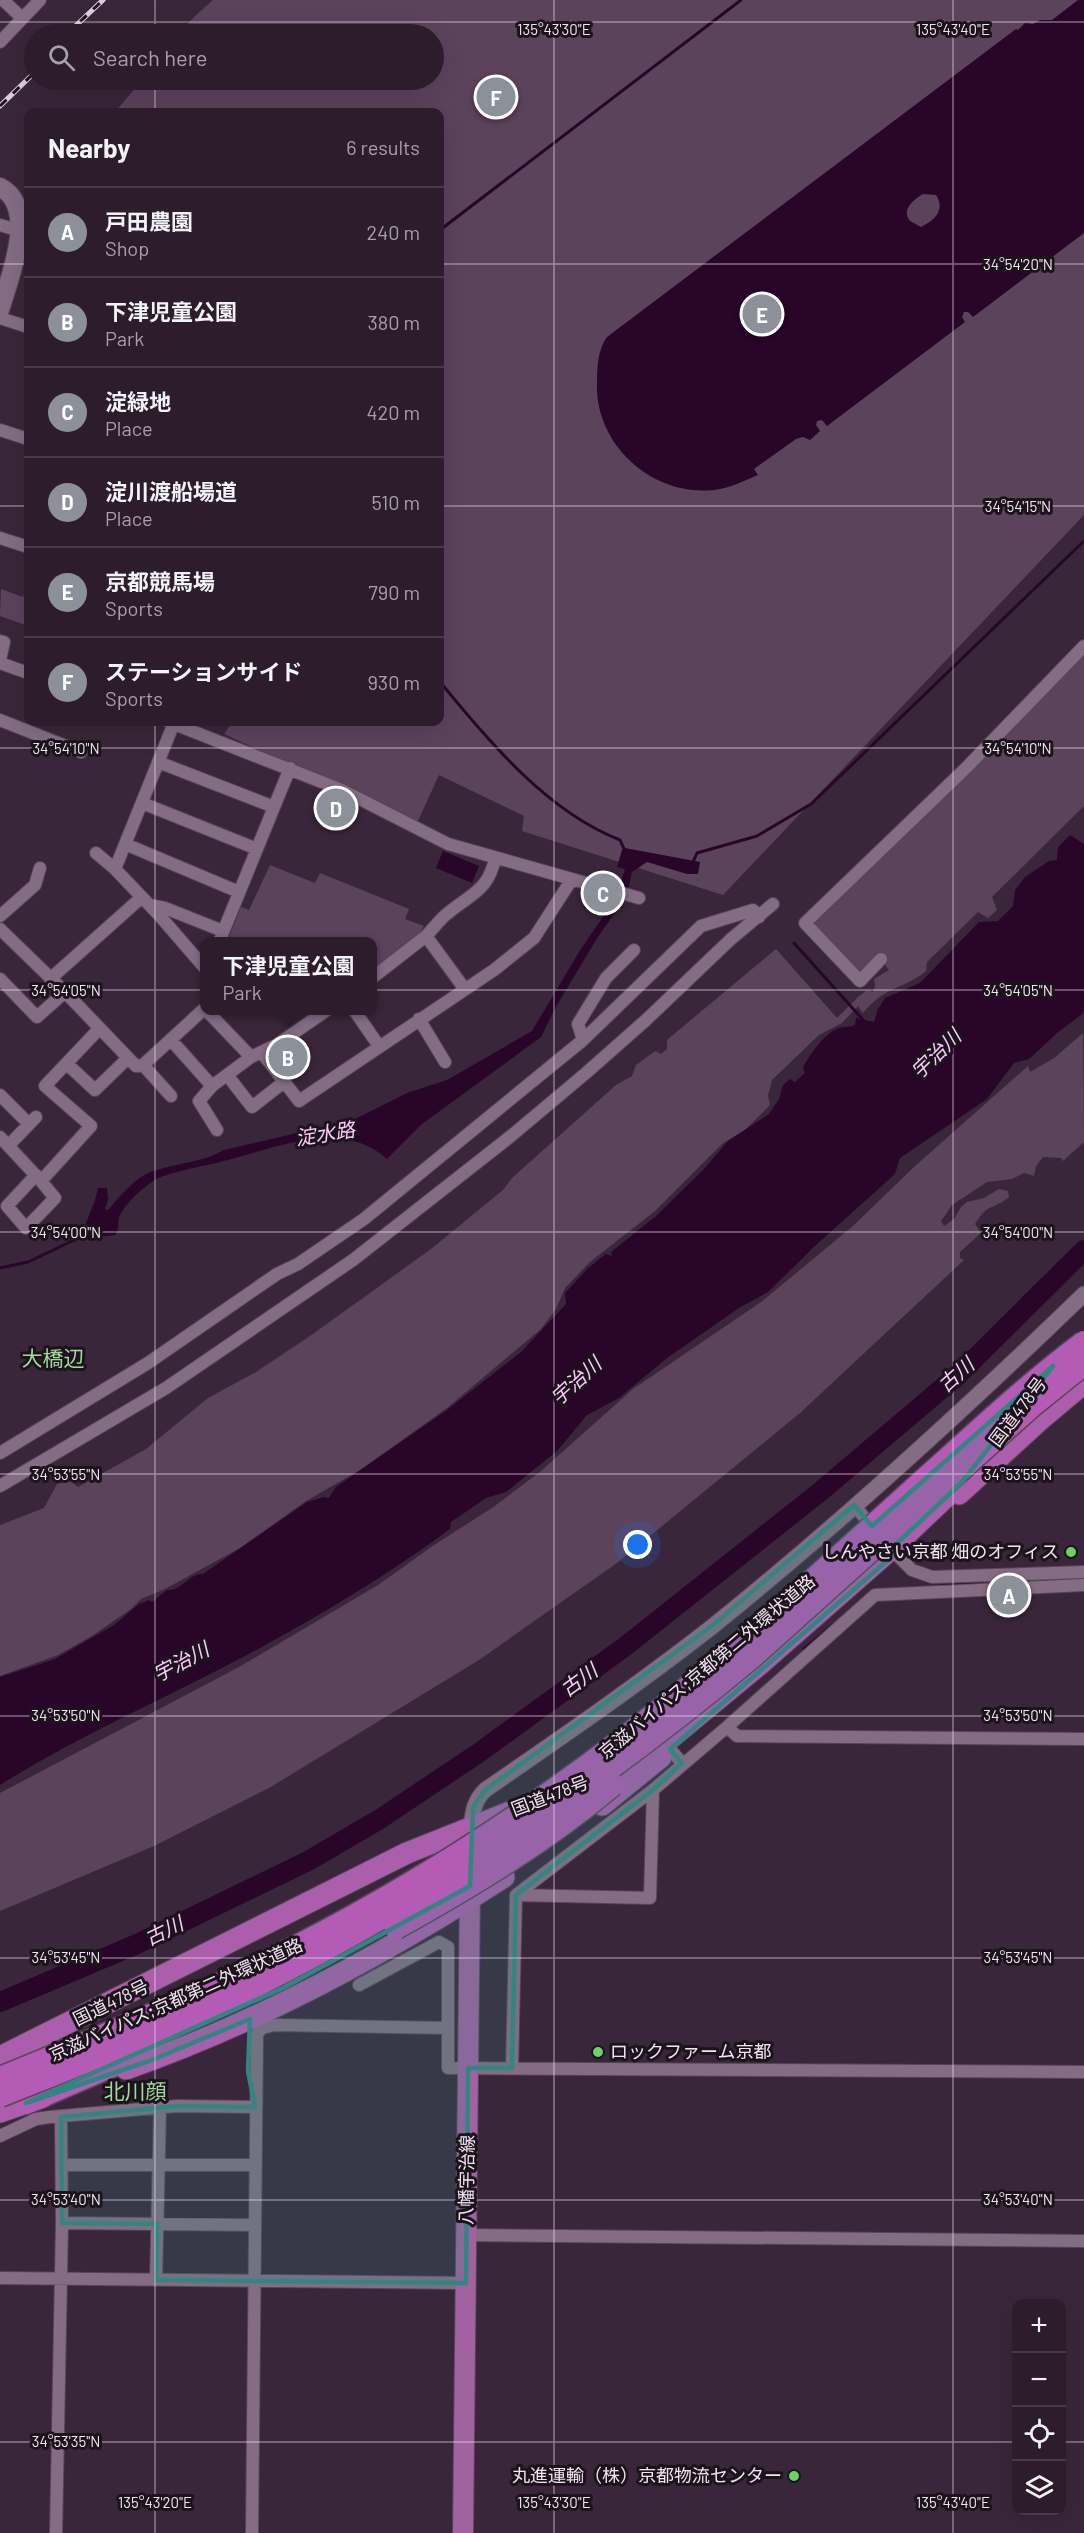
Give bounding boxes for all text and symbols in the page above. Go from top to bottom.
text: 135°43'30"E [517,20,591,38]
text: 135°43'40"E [916,20,990,38]
search box [24,24,444,90]
icon: search [45,41,78,74]
text: Search here [93,44,207,70]
pin: F [476,74,516,120]
text: Nearby [48,132,130,163]
text: 6 results [346,135,420,159]
text: 戸田農園 [105,208,193,234]
text: A [61,220,74,244]
text: 240 m [366,220,420,244]
text: Shop [105,236,149,260]
text: 34°54'20"N [983,255,1053,273]
pin: E [742,292,782,336]
text: 下津児童公園 [105,298,237,324]
text: B [61,310,74,334]
text: 380 m [367,310,420,334]
text: Park [105,326,144,350]
text: 淀緑地 [105,388,171,414]
text: C [61,400,74,424]
text: 420 m [366,400,420,424]
text: Place [105,416,153,440]
text: 淀川渡船場道 [105,478,237,504]
text: D [61,490,74,514]
text: 510 m [371,490,420,514]
text: 34°54'15"N [985,497,1051,515]
text: Place [105,506,153,530]
text: 京都競馬場 [105,568,215,594]
text: E [62,580,73,604]
text: 790 m [368,580,420,604]
text: Sports [105,596,163,620]
text: ステーションサイド [105,658,303,684]
text: F [62,670,73,694]
text: 930 m [367,670,420,694]
text: Sports [105,686,163,710]
text: 34°54'10"N [32,739,100,757]
text: 34°54'10"N [984,739,1052,757]
pin: D [316,786,356,830]
pin: C [584,870,622,916]
popup [200,937,377,1015]
text: 下津児童公園 [222,952,355,978]
text: Park [222,980,262,1004]
text: 34°54'05"N [31,981,101,999]
text: 34°54'05"N [983,981,1053,999]
water label: 宇治川 [905,1022,967,1083]
pin: B [268,1034,308,1080]
water label: 淀水路 [293,1116,358,1150]
text: 34°54'00"N [31,1223,101,1241]
text: 34°54'00"N [983,1223,1053,1241]
district label: 大橋辺 [22,1345,85,1370]
water label: 宇治川 [545,1350,607,1409]
water label: 古川 [932,1351,980,1397]
street label: 国道478号 [984,1372,1050,1450]
text: 34°53'55"N [32,1465,100,1483]
text: 34°53'55"N [984,1465,1052,1483]
your location [623,1530,652,1559]
place label: しんやさい京都 畑のオフィス [822,1540,1059,1562]
marker: しんやさい京都 畑のオフィス [1064,1545,1078,1559]
street label: 京滋バイパス;京都第二外環状道路 [594,1569,819,1763]
pin: A [990,1572,1028,1618]
water label: 宇治川 [148,1635,214,1686]
water label: 古川 [555,1657,603,1701]
text: 34°53'50"N [31,1706,101,1724]
text: 34°53'50"N [983,1706,1053,1724]
street label: 国道478号 [508,1770,592,1820]
water label: 古川 [140,1910,189,1950]
street label: 京滋バイパス;京都第二外環状道路 [45,1933,306,2065]
text: 34°53'45"N [31,1948,101,1966]
text: 34°53'45"N [983,1948,1053,1966]
street label: 国道478号 [69,1974,152,2030]
place label: ロックファーム京都 [610,2040,771,2062]
marker: ロックファーム京都 [591,2045,605,2059]
district label: 北川顔 [104,2078,167,2103]
street label: 八幡宇治線 [454,2135,478,2225]
text: 34°53'40"N [31,2190,101,2208]
text: 34°53'40"N [983,2190,1053,2208]
map controls [1012,2299,1066,2515]
button: + [1012,2299,1066,2353]
button: − [1012,2353,1066,2407]
button: locate [1012,2407,1066,2461]
text: 34°53'35"N [32,2432,100,2450]
button: layers [1012,2461,1066,2515]
place label: 丸進運輸（株）京都物流センター [512,2464,782,2486]
marker: 丸進運輸（株）京都物流センター [787,2469,801,2483]
text: 135°43'20"E [118,2493,192,2511]
text: 135°43'30"E [517,2493,591,2511]
text: 135°43'40"E [916,2493,990,2511]

